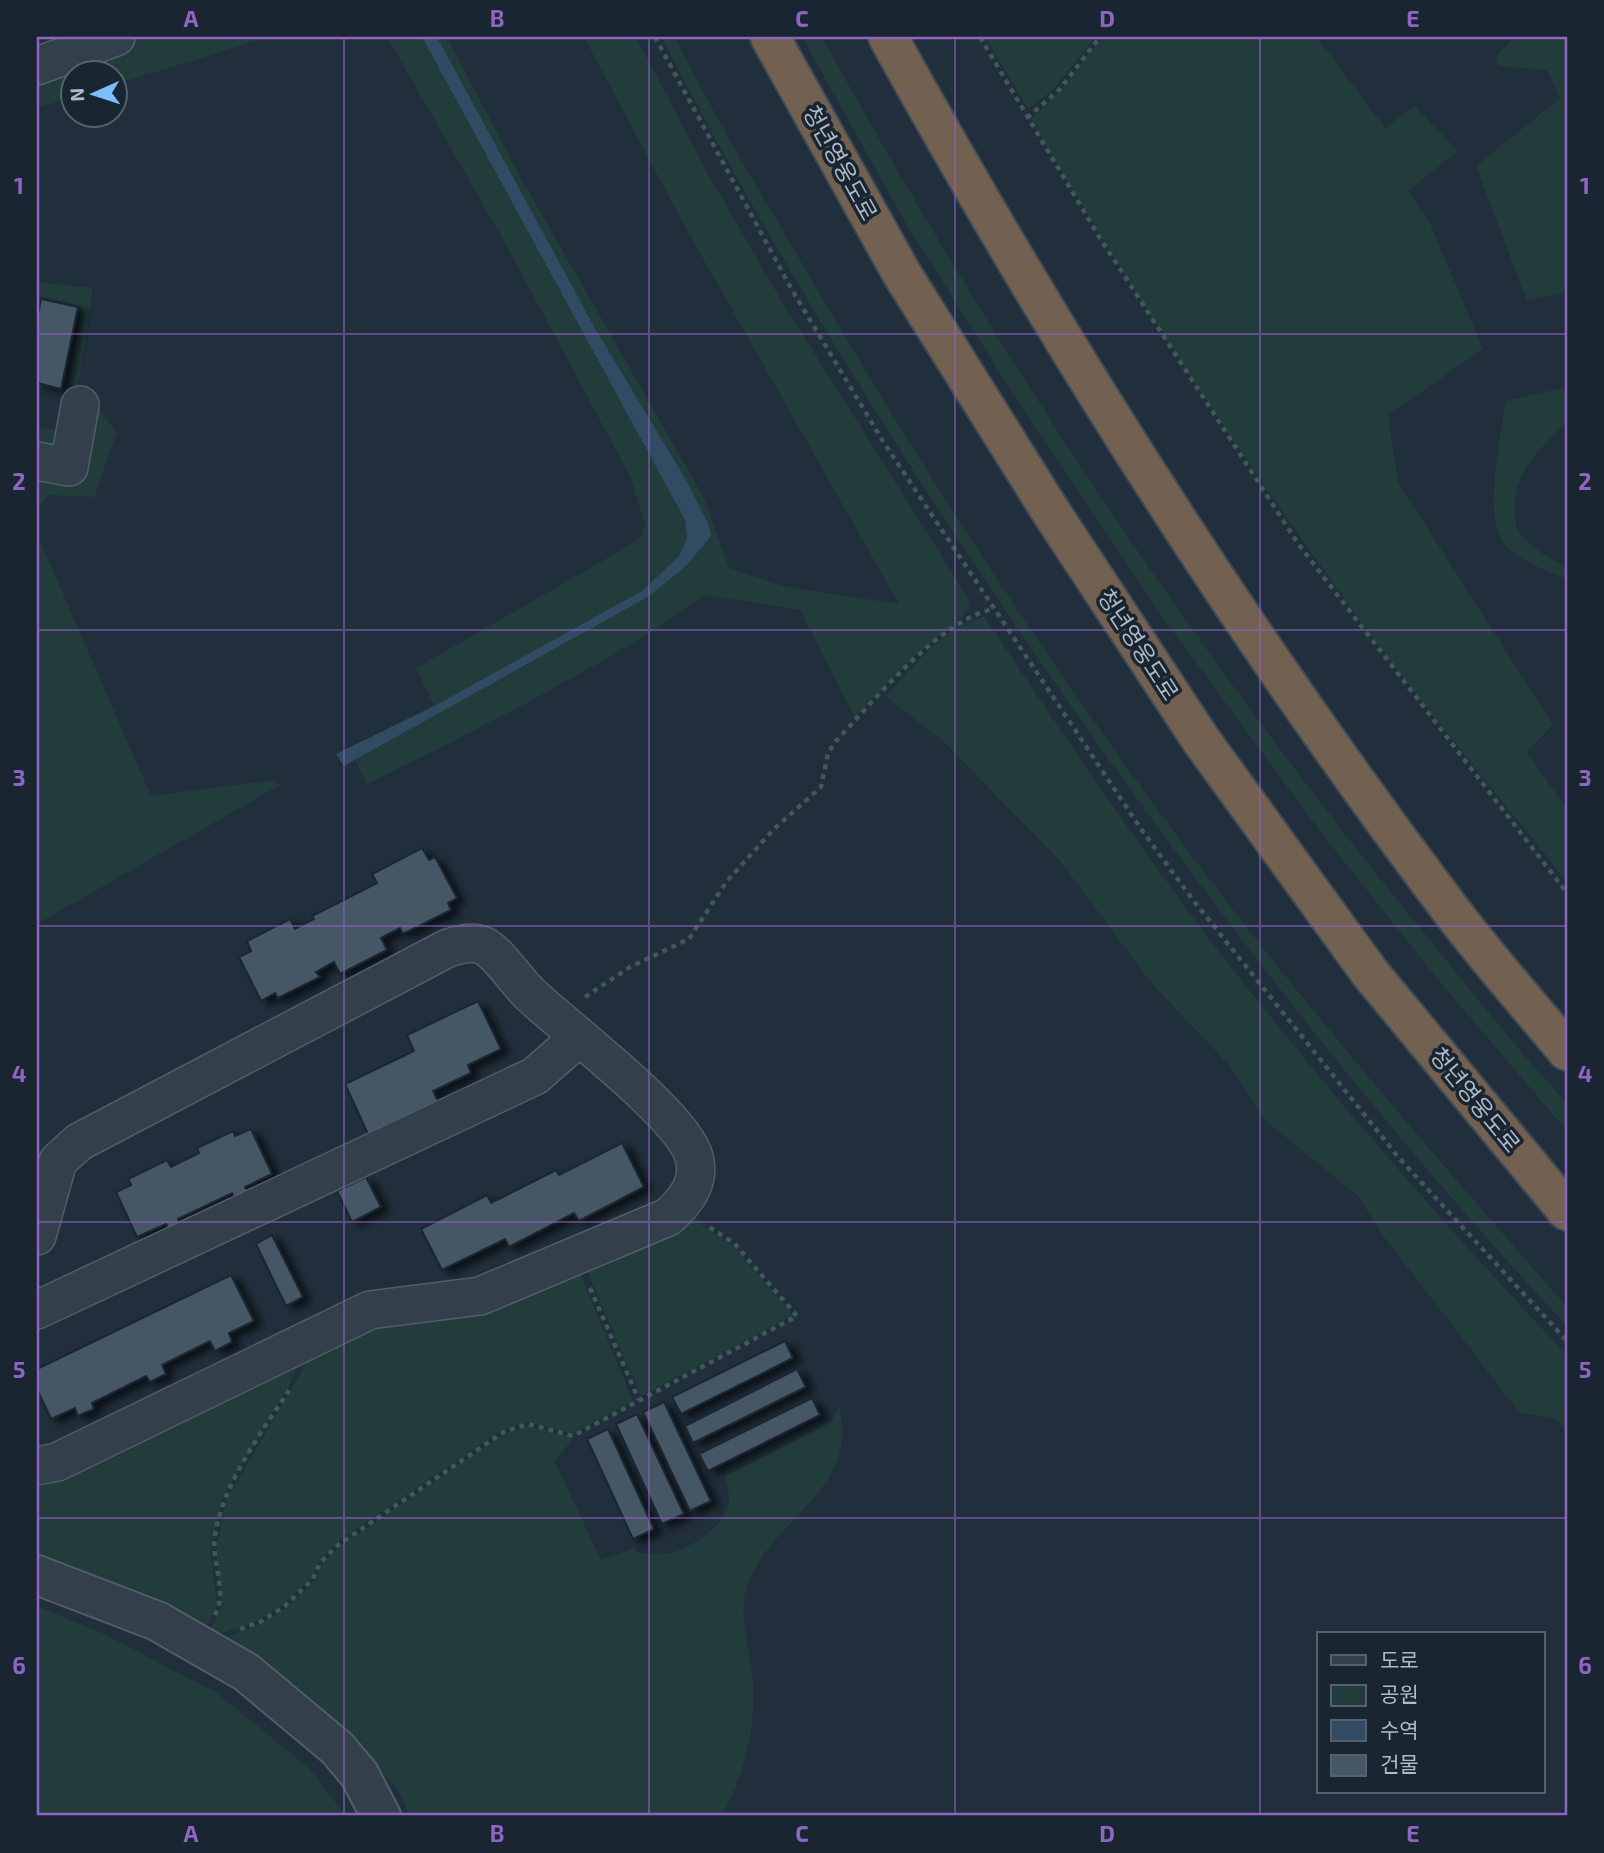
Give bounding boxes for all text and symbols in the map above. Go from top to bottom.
text: A [183,4,199,32]
text: B [490,4,504,32]
text: C [795,4,809,32]
text: D [1099,4,1115,32]
text: E [1406,4,1420,32]
north arrow [60,60,130,130]
text: N [65,87,88,102]
street label: 청년영웅도로 [798,100,884,225]
text: 1 [14,171,24,199]
text: 1 [1580,171,1590,199]
text: 2 [12,467,26,495]
text: 2 [1578,467,1592,495]
street label: 청년영웅도로 [1093,584,1185,705]
text: 3 [12,763,26,791]
text: 3 [1578,763,1592,791]
street label: 청년영웅도로 [1425,1041,1527,1158]
text: 4 [12,1059,26,1087]
text: 4 [1578,1059,1592,1087]
text: 5 [13,1355,25,1383]
text: 5 [1579,1355,1591,1383]
legend [1317,1632,1544,1794]
text: 도로 [1380,1647,1419,1672]
text: 6 [12,1651,26,1679]
text: 6 [1578,1651,1592,1679]
text: 공원 [1380,1681,1419,1706]
text: 수역 [1380,1717,1419,1742]
text: 건물 [1380,1751,1419,1776]
text: A [183,1819,199,1847]
text: B [490,1819,504,1847]
text: C [795,1819,809,1847]
text: D [1099,1819,1115,1847]
text: E [1406,1819,1420,1847]

